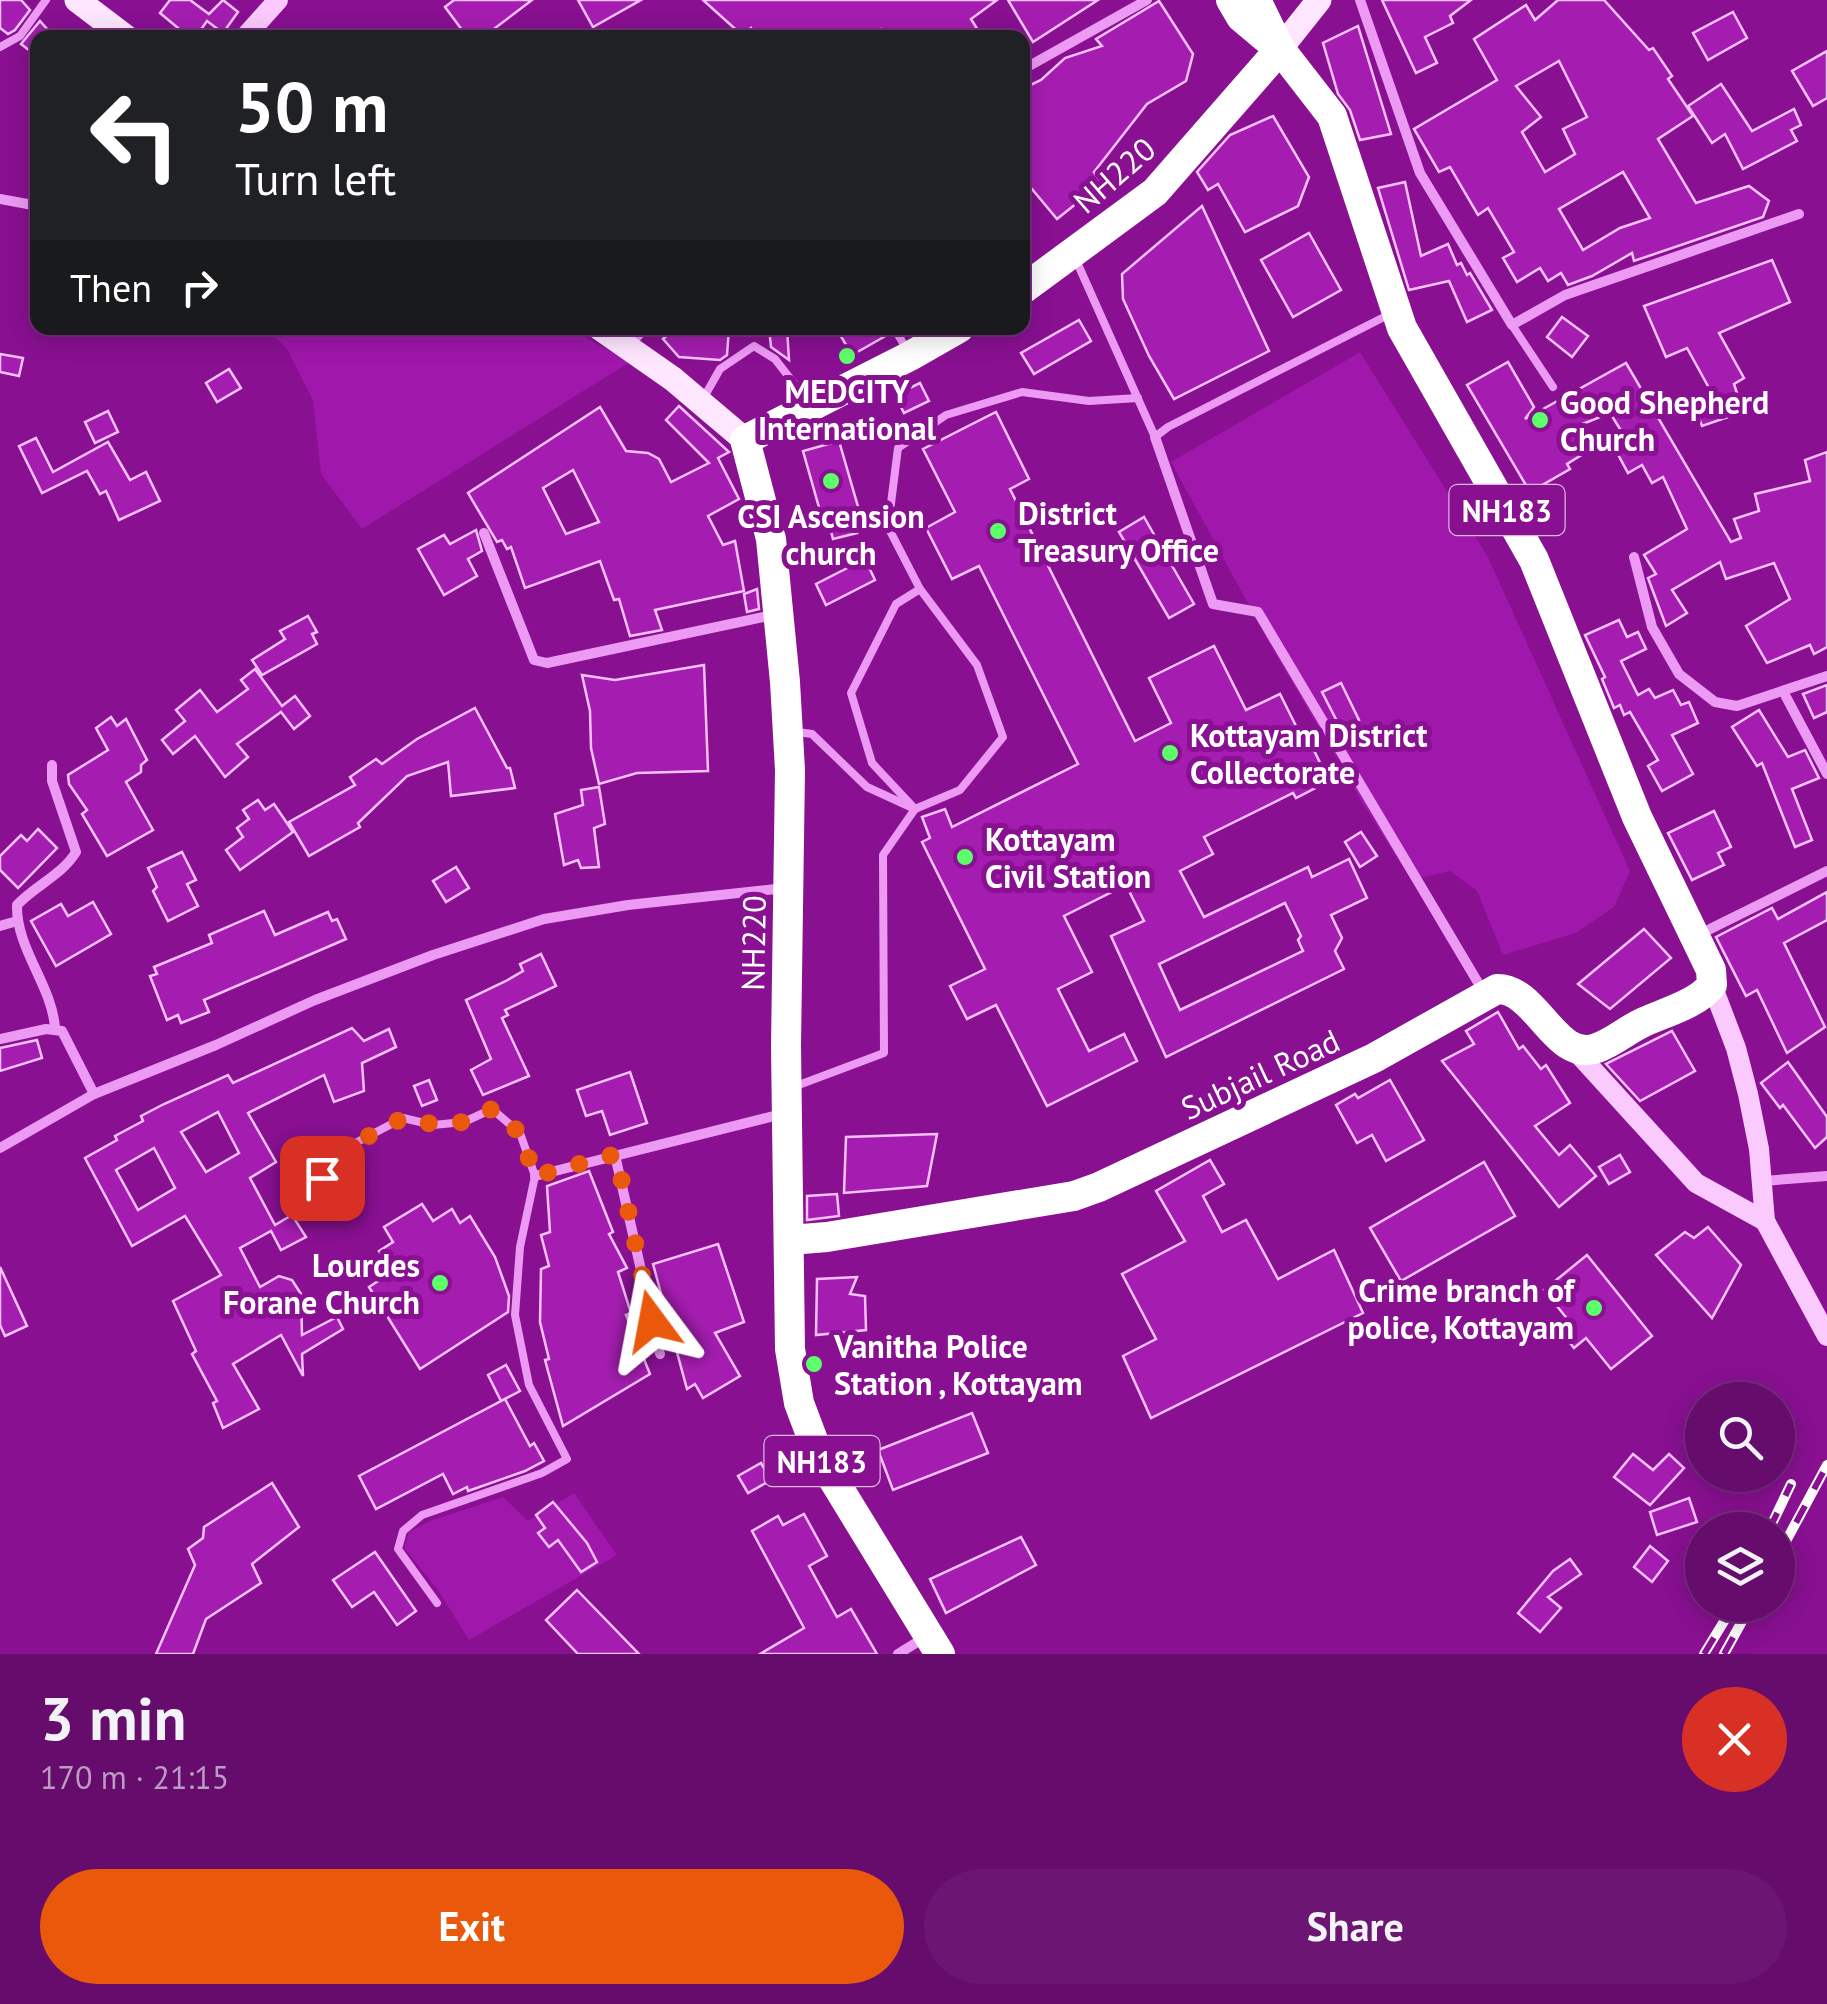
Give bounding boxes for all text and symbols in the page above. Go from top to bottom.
text: 50 m [235,61,388,151]
icon: left [70,70,200,200]
street label: NH220 [1064,128,1164,222]
text: Turn left [235,149,396,207]
icon: right [172,260,227,315]
text: Then [70,263,152,312]
marker: MEDCITY International [836,345,858,367]
place label: MEDCITY International [758,370,937,449]
place label: Good Shepherd Church [1560,381,1769,460]
marker: Good Shepherd Church [1529,409,1551,431]
marker: CSI Ascension church [820,470,842,492]
road number: NH183 [1450,485,1564,535]
place label: District Treasury Office [1018,492,1219,571]
place label: CSI Ascension church [737,495,925,574]
marker: District Treasury Office [987,520,1009,542]
place label: Kottayam District Collectorate [1190,714,1428,793]
marker: Kottayam District Collectorate [1159,742,1181,764]
place label: Kottayam Civil Station [985,818,1151,897]
marker: Kottayam Civil Station [954,846,976,868]
street label: NH220 [731,895,775,991]
street label: Subjail Road [1174,1019,1346,1129]
pin [280,1136,365,1221]
icon: arrive [295,1151,350,1206]
place label: Lourdes Forane Church [223,1244,420,1323]
position arrow [600,1269,704,1373]
place label: Crime branch of police, Kottayam [1348,1269,1576,1348]
marker: Lourdes Forane Church [429,1272,451,1294]
marker: Crime branch of police, Kottayam [1583,1297,1605,1319]
place label: Vanitha Police Station , Kottayam [833,1325,1083,1404]
marker: Vanitha Police Station , Kottayam [803,1353,825,1375]
map controls [1685,1382,1795,1622]
button: search [1685,1382,1795,1492]
road number: NH183 [764,1436,880,1486]
button: layers [1685,1512,1795,1622]
text: 3 min [40,1679,186,1757]
button: close [1682,1687,1787,1792]
text: 170 m · 21:15 [40,1756,229,1798]
button: Exit [40,1869,904,1984]
button: Share [924,1869,1787,1984]

